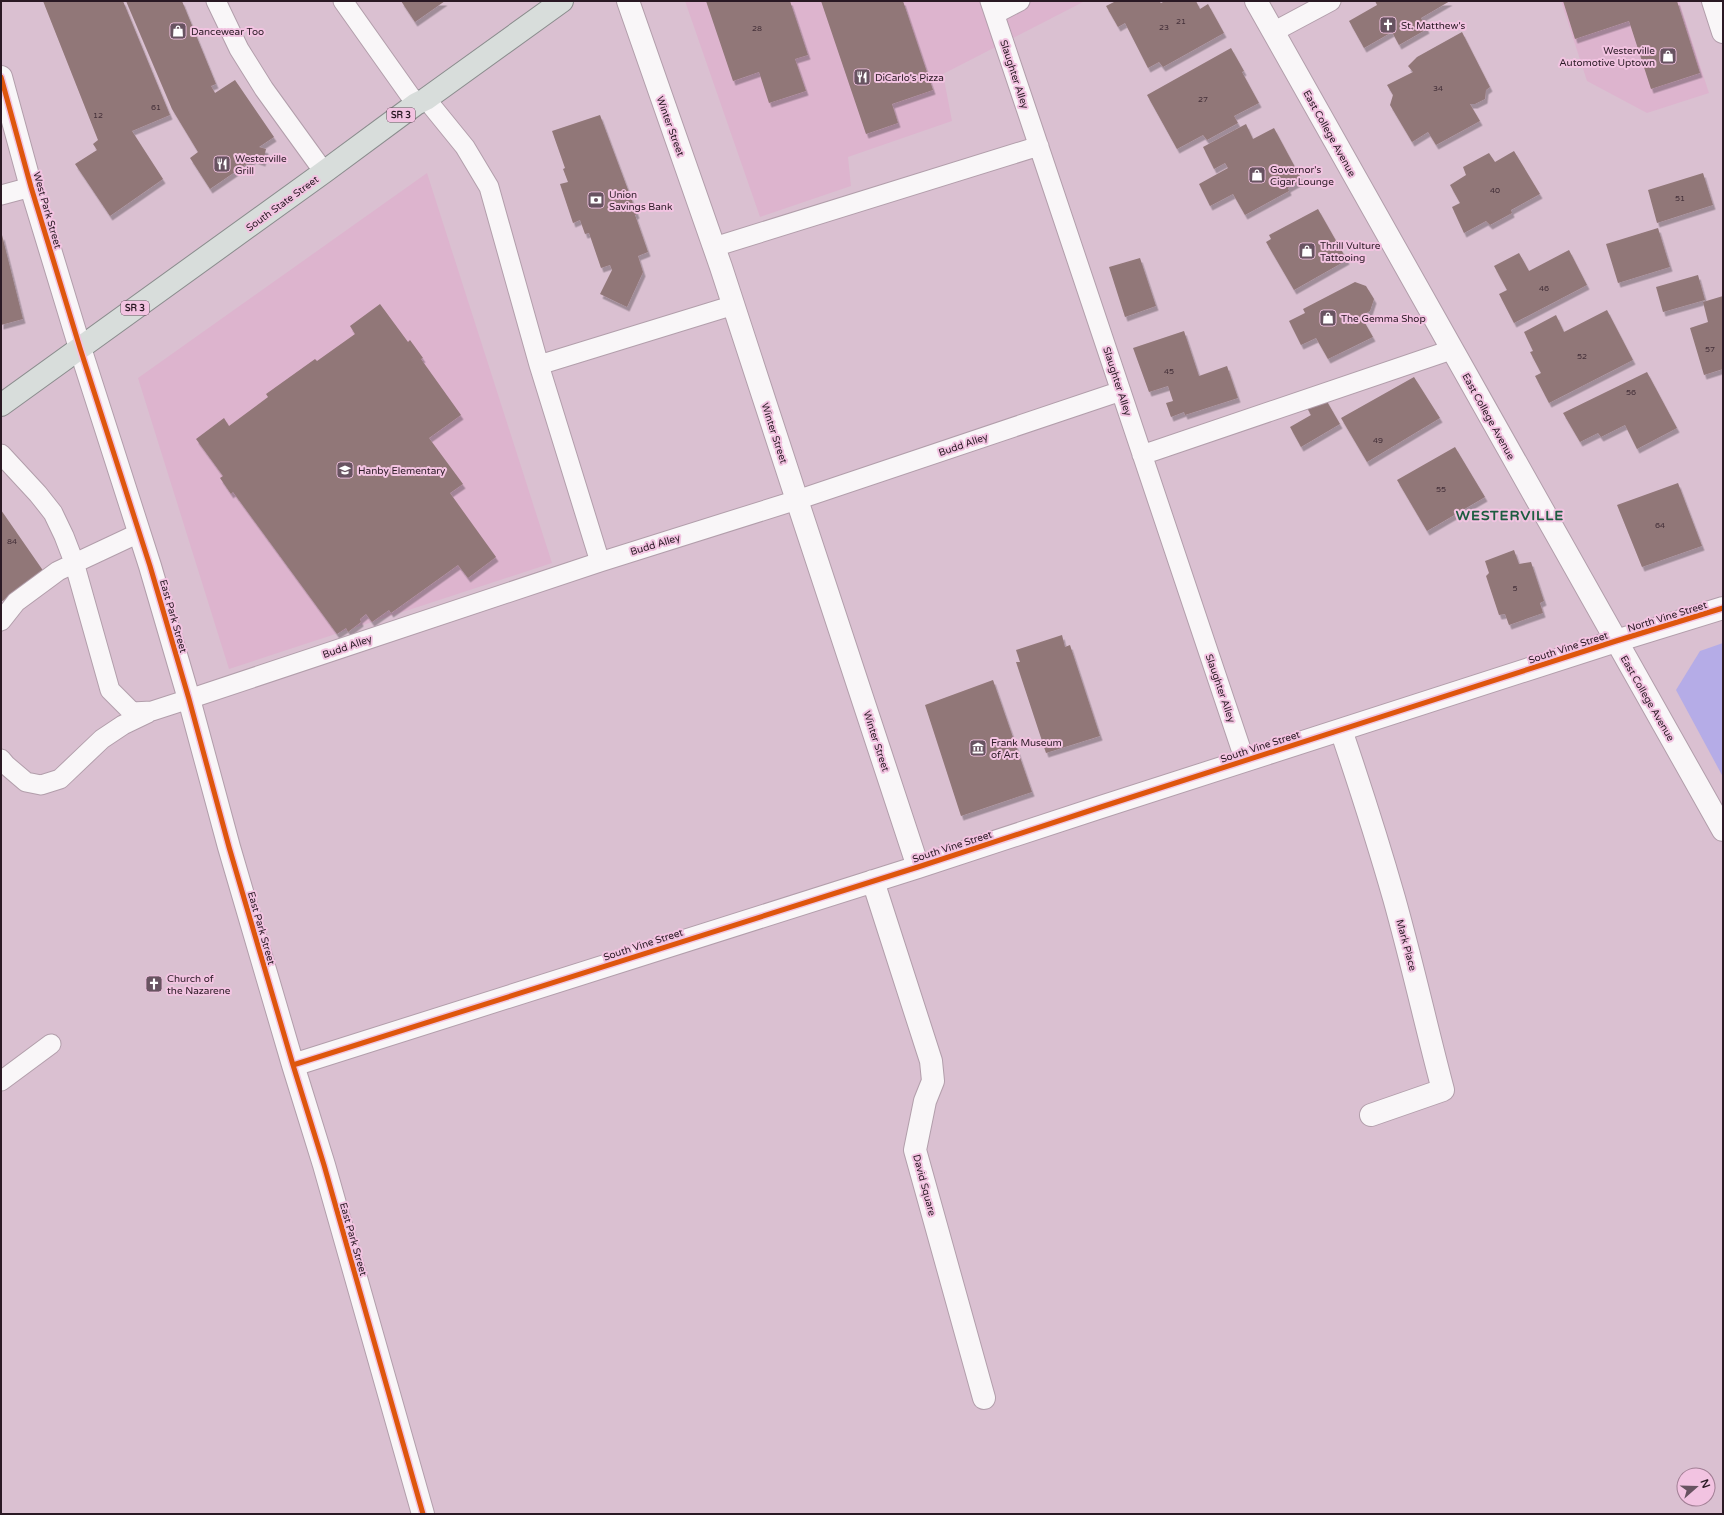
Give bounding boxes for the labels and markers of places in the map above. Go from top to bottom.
church icon: St. Matthew's [1378,15,1398,35]
place label: St. Matthew's [1401,20,1466,32]
shop icon: Dancewear Too [168,21,188,41]
place label: Dancewear Too [191,26,264,38]
place label: Westerville Automotive Uptown [1559,45,1655,69]
shop icon: Westerville Automotive Uptown [1658,46,1678,66]
restaurant icon: DiCarlo's Pizza [852,67,872,87]
place label: DiCarlo's Pizza [875,72,944,84]
place label: Westerville Grill [235,153,287,177]
restaurant icon: Westerville Grill [212,154,232,174]
place label: Governor's Cigar Lounge [1270,164,1334,188]
shop icon: Governor's Cigar Lounge [1247,165,1267,185]
place label: Union Savings Bank [609,189,673,213]
bank icon: Union Savings Bank [586,190,606,210]
place label: Thrill Vulture Tattooing [1320,240,1381,264]
shop icon: Thrill Vulture Tattooing [1297,241,1317,261]
shop icon: The Gemma Shop [1318,308,1338,328]
place label: The Gemma Shop [1341,313,1426,325]
school or university icon: Hanby Elementary [335,460,355,480]
place label: Hanby Elementary [358,465,446,477]
place label: Frank Museum of Art [991,737,1062,761]
museum icon: Frank Museum of Art [968,738,988,758]
place label: Church of the Nazarene [167,973,231,997]
church icon: Church of the Nazarene [144,974,164,994]

